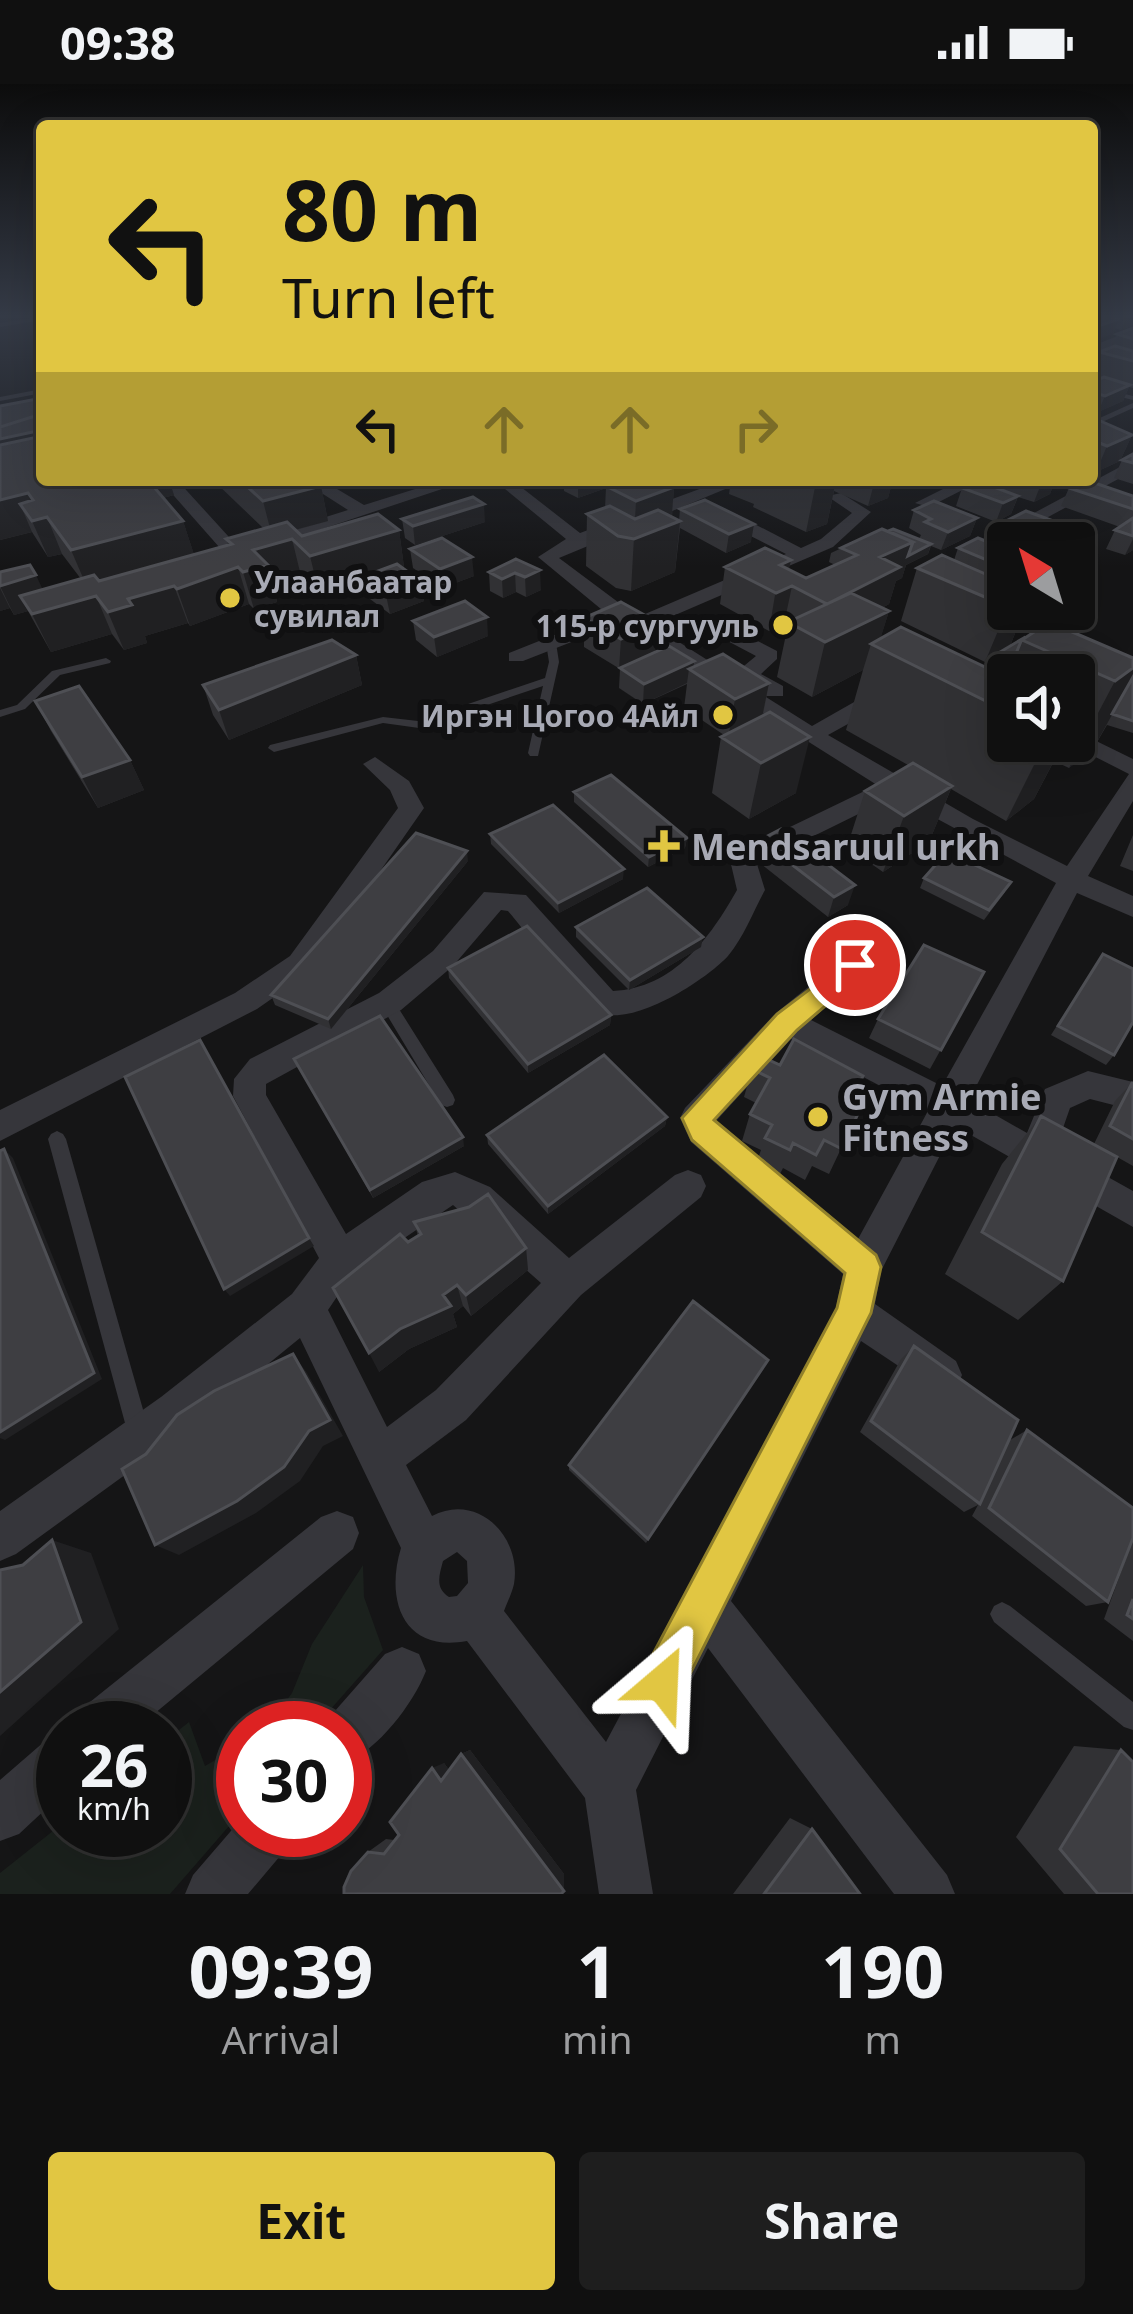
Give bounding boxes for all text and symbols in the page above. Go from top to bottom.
text: 09:38 [60,12,176,73]
text: 80 m [282,151,482,266]
icon: left [84,168,240,324]
text: Turn left [282,260,495,334]
icon: left [345,396,411,462]
icon: ahead [471,396,537,462]
icon: ahead [597,396,663,462]
icon: right [723,396,789,462]
north arrow [987,522,1095,630]
map controls [987,522,1095,762]
place label: Улаанбаатар сувилал [254,561,452,636]
marker: Улаанбаатар сувилал [217,585,243,611]
place label: 115-р сургууль [536,605,759,646]
marker: 115-р сургууль [770,612,796,638]
button: sound [987,654,1095,762]
place label: Иргэн Цогоо 4Айл [421,695,699,736]
marker: Иргэн Цогоо 4Айл [710,702,736,728]
place label: Mendsaruul urkh [691,822,1000,871]
marker: Mendsaruul urkh [648,830,680,862]
pin [804,914,906,1016]
icon: arrive [822,932,888,998]
place label: Gym Armie Fitness [842,1072,1041,1162]
marker: Gym Armie Fitness [805,1104,831,1130]
position arrow [599,1620,725,1746]
speed limit sign: 30 [216,1701,372,1857]
text: 26 [80,1723,148,1805]
text: km/h [77,1788,151,1829]
text: 09:39 [188,1921,373,2019]
text: 1 [577,1921,618,2019]
text: 190 [821,1921,945,2019]
text: Arrival [221,2012,340,2065]
text: min [562,2012,633,2065]
text: m [865,2012,901,2065]
button: Exit [48,2152,555,2290]
button: Share [579,2152,1085,2290]

